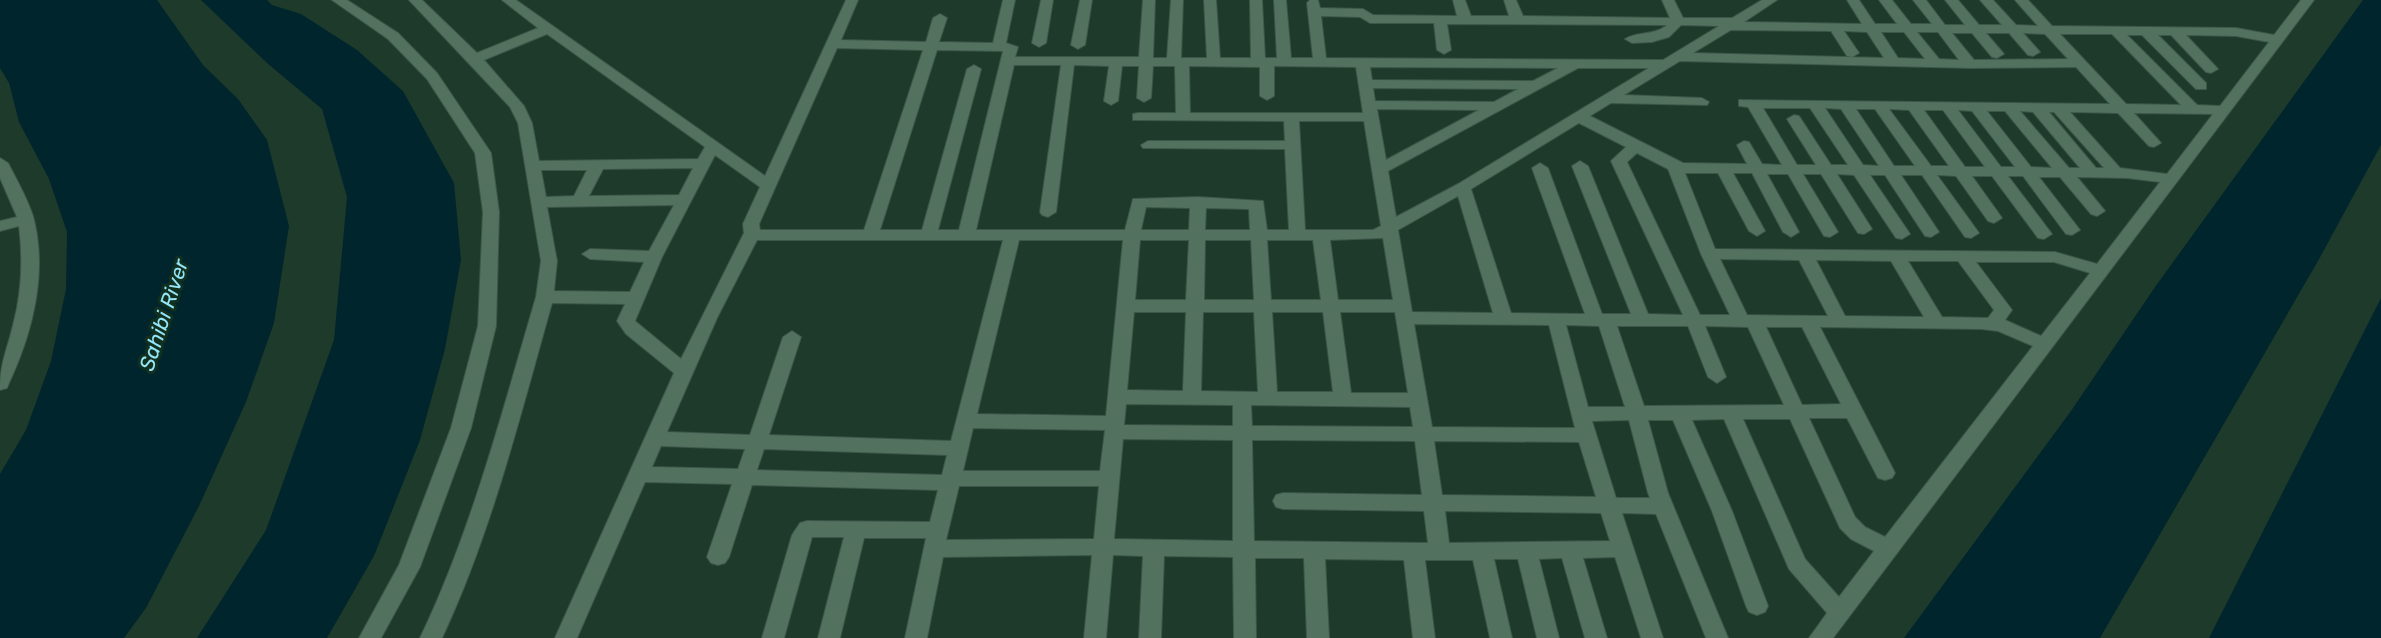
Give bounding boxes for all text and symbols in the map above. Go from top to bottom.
water label: Sahibi River [134,255,194,374]

